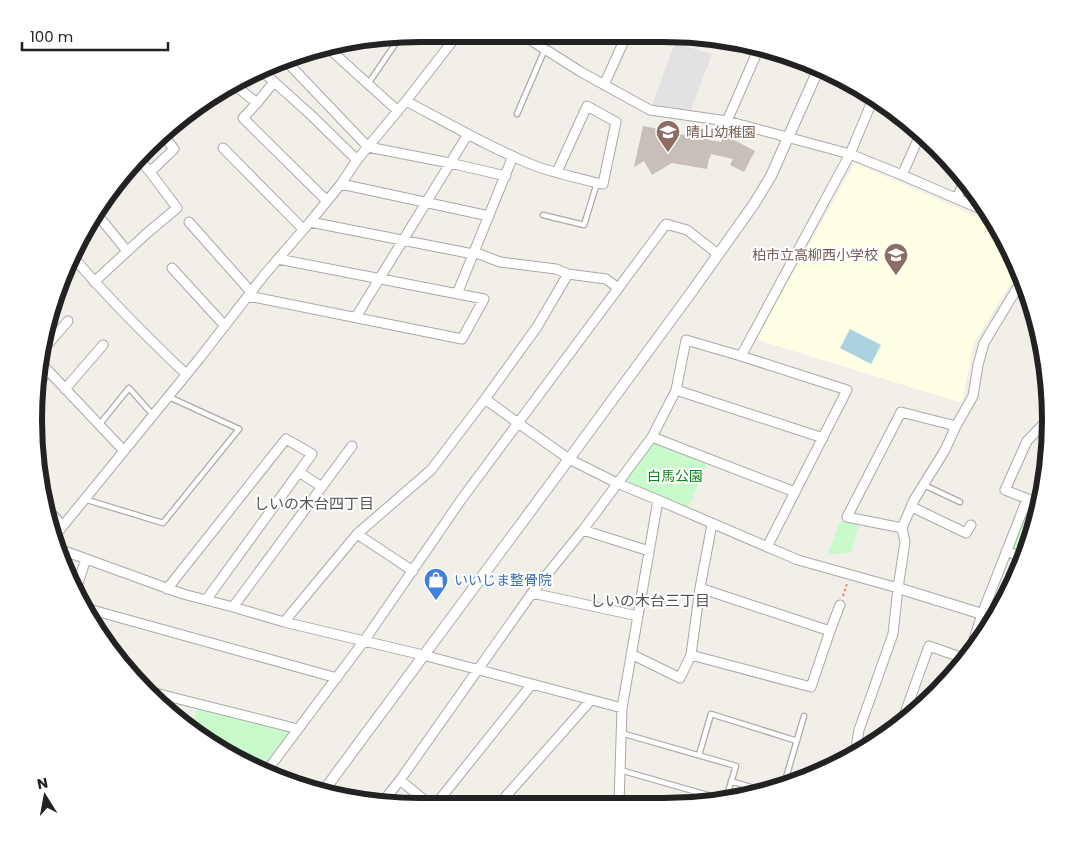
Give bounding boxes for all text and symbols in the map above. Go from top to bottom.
scale bar [22,20,169,52]
text: 100 m [30,26,73,47]
school or university icon: 晴山幼稚園 [655,119,681,153]
place label: 晴山幼稚園 [686,122,756,142]
school or university icon: 柏市立高柳西小学校 [883,242,909,276]
place label: 柏市立高柳西小学校 [752,245,878,265]
park label: 白馬公園 [647,466,703,486]
district label: しいの木台四丁目 [254,493,374,514]
shop icon: いいじま整骨院 [423,567,449,601]
place label: いいじま整骨院 [454,570,552,590]
district label: しいの木台三丁目 [590,590,710,611]
north arrow [20,771,70,821]
text: N [35,772,50,794]

